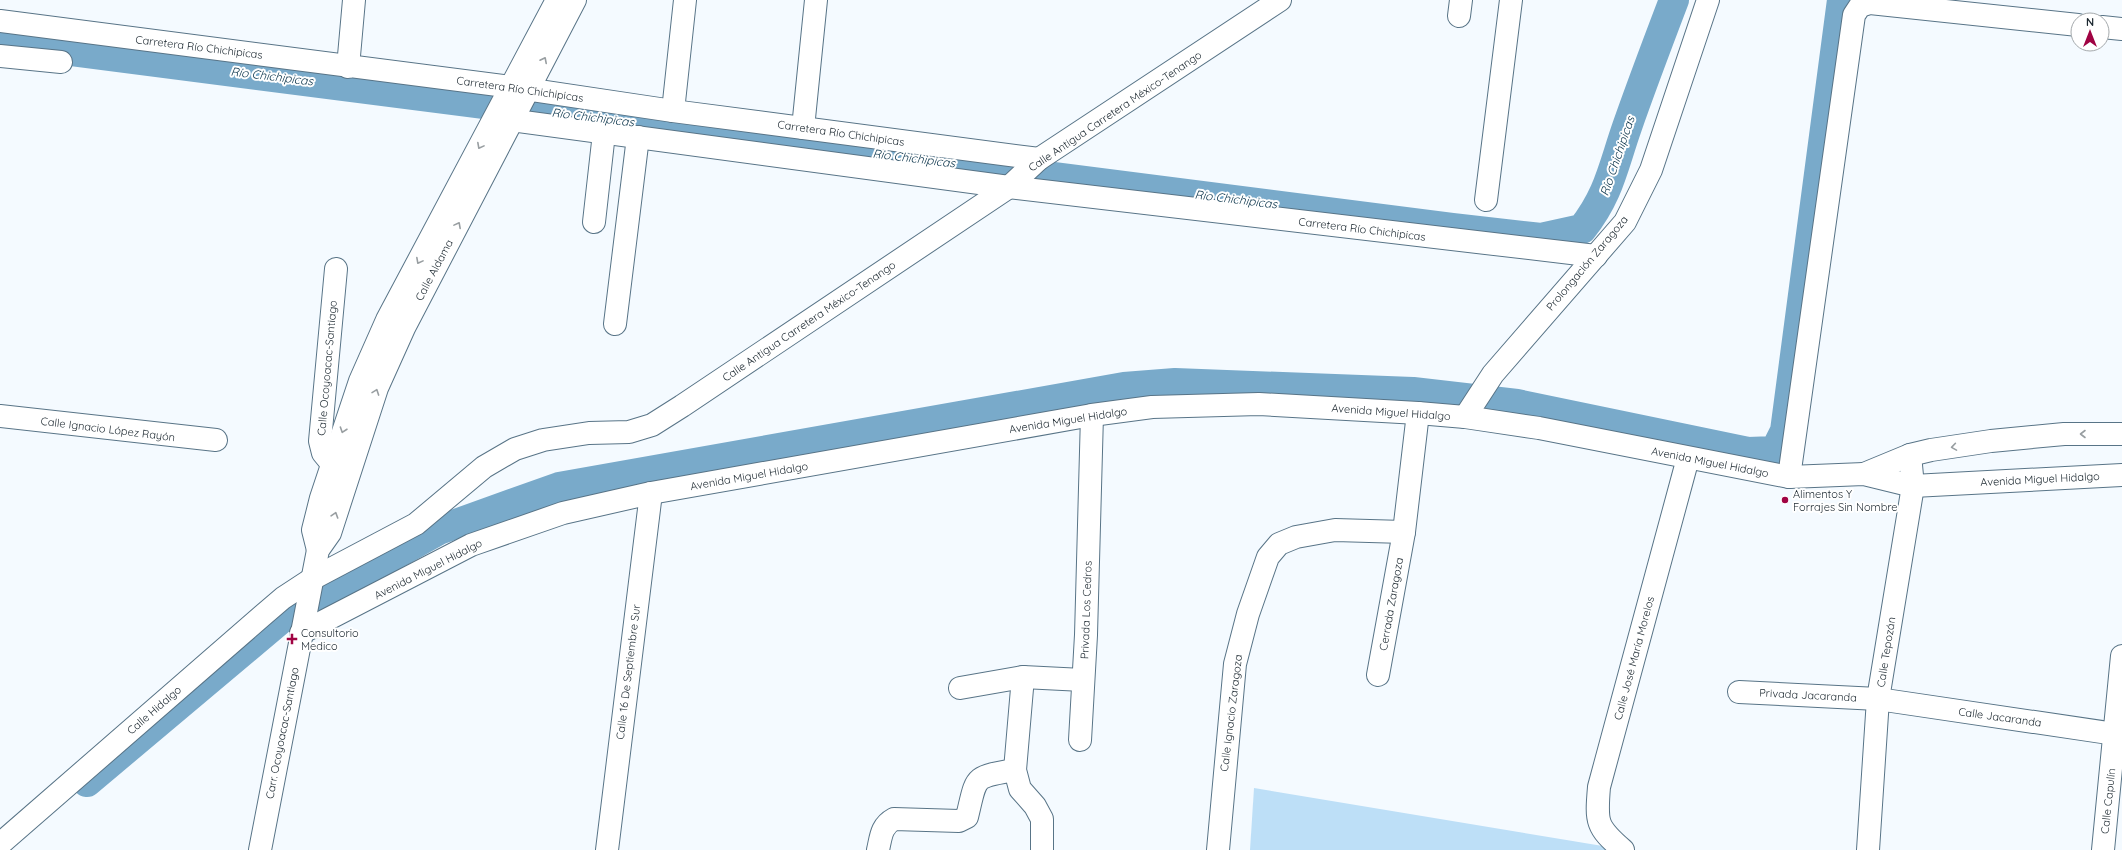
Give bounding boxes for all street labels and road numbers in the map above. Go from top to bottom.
street label: Carretera Río Chichipicas [135,32,263,62]
street label: Calle Antigua Carretera México-Tenango [1026,47,1205,174]
street label: Carretera Río Chichipicas [456,73,584,105]
street label: Carretera Río Chichipicas [777,117,905,149]
street label: Prolongación Zaragoza [1543,213,1631,313]
street label: Carretera Río Chichipicas [1298,214,1426,244]
street label: Calle Aldama [412,237,456,303]
street label: Calle Antigua Carretera México-Tenango [720,257,899,384]
street label: Calle Ocoyoacac-Santiago [314,299,340,436]
street label: Avenida Miguel Hidalgo [1331,401,1451,423]
street label: Avenida Miguel Hidalgo [1008,404,1128,436]
street label: Calle Ignacio López Rayón [40,414,176,444]
street label: Avenida Miguel Hidalgo [1650,444,1770,480]
street label: Avenida Miguel Hidalgo [689,459,809,493]
street label: Avenida Miguel Hidalgo [1980,469,2100,489]
street label: Avenida Miguel Hidalgo [372,536,485,602]
street label: Cerrada Zaragoza [1376,556,1406,652]
street label: Privada Los Cedros [1077,561,1095,659]
street label: Calle José María Morelos [1611,595,1657,721]
street label: Calle 16 De Septiembre Sur [613,603,643,740]
street label: Calle Tepozán [1874,616,1898,688]
street label: Calle Ignacio Zaragoza [1217,654,1245,772]
street label: Carr. Ocoyoacac-Santiago [262,665,302,800]
street label: Calle Hidalgo [124,682,184,737]
street label: Privada Jacaranda [1759,685,1857,705]
street label: Calle Jacaranda [1958,704,2042,730]
street label: Calle Capulín [2098,767,2118,835]

